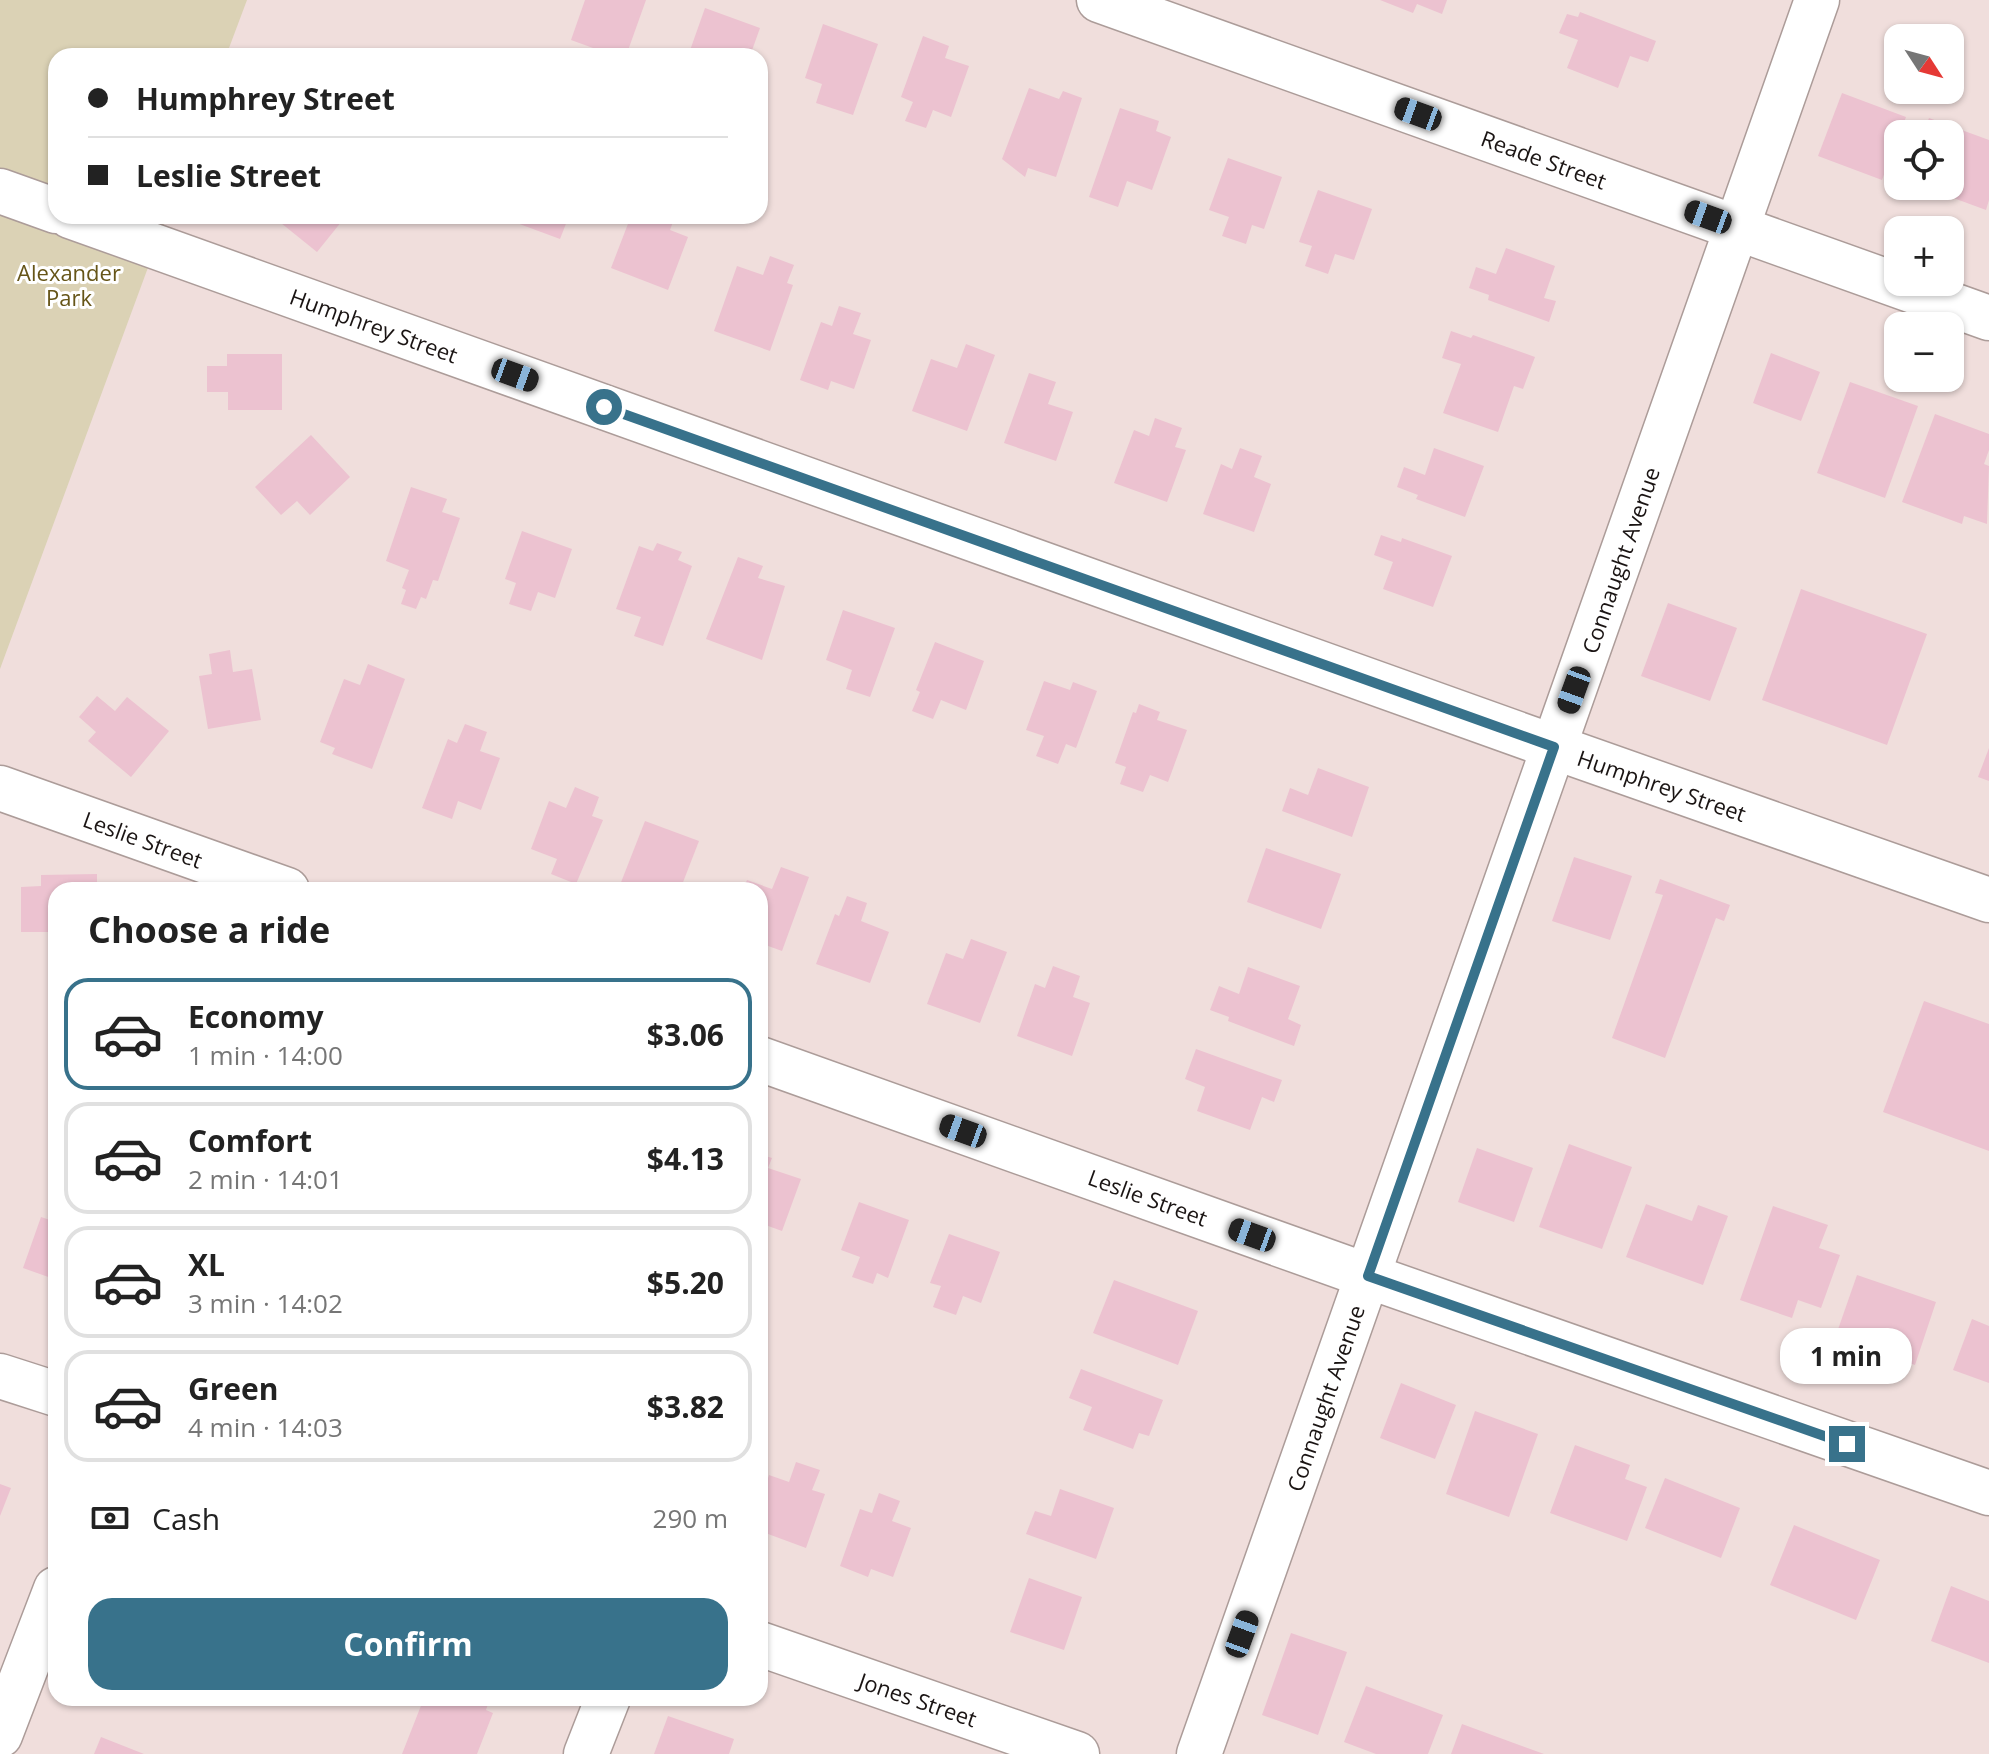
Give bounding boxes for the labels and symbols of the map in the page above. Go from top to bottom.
north arrow [1884,24,1964,104]
car [1391,95,1445,133]
street label: Reade Street [1477,122,1611,196]
car [1681,198,1735,236]
park label: Alexander Park [17,257,121,312]
street label: Humphrey Street [286,281,462,369]
car [488,356,542,394]
route start [586,389,622,425]
street label: Connaught Avenue [1574,463,1666,657]
car [1555,663,1593,717]
street label: Humphrey Street [1574,742,1751,828]
street label: Leslie Street [79,804,207,875]
car [936,1112,990,1150]
street label: Leslie Street [1084,1162,1212,1233]
car [1225,1216,1279,1254]
street label: Connaught Avenue [1279,1301,1371,1495]
callout: 1 min [1781,1328,1913,1384]
route end [1829,1426,1865,1462]
car [1223,1607,1261,1661]
street label: Jones Street [853,1664,981,1733]

